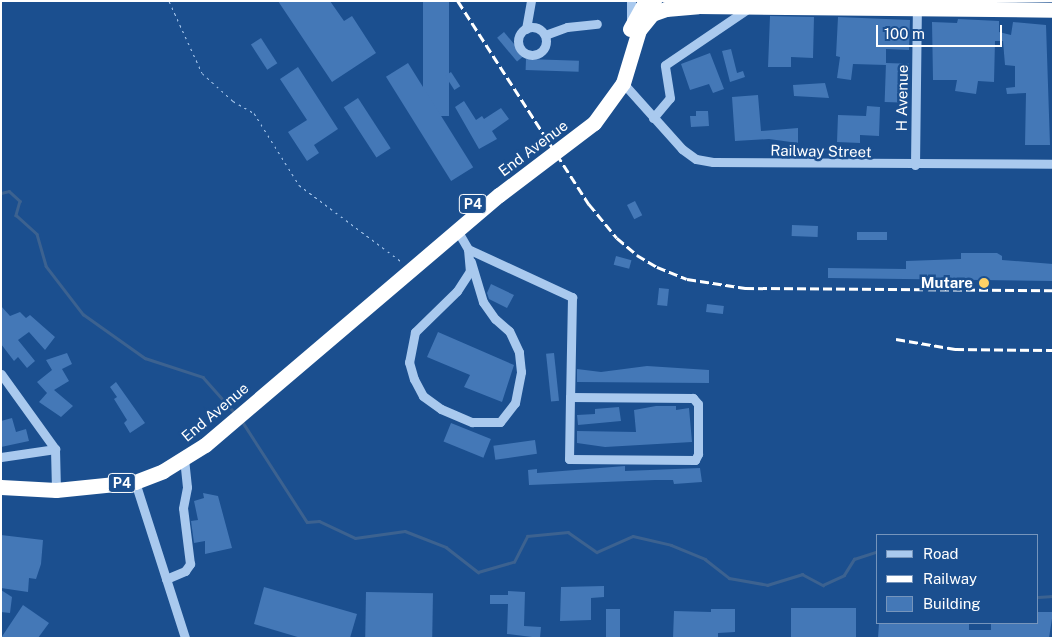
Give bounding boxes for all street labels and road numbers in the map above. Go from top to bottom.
street label: H Avenue [892,65,912,131]
street label: End Avenue [495,116,571,180]
street label: Railway Street [770,141,872,161]
road number: P4 [458,192,488,215]
street label: End Avenue [178,379,252,445]
road number: P4 [107,472,137,494]

